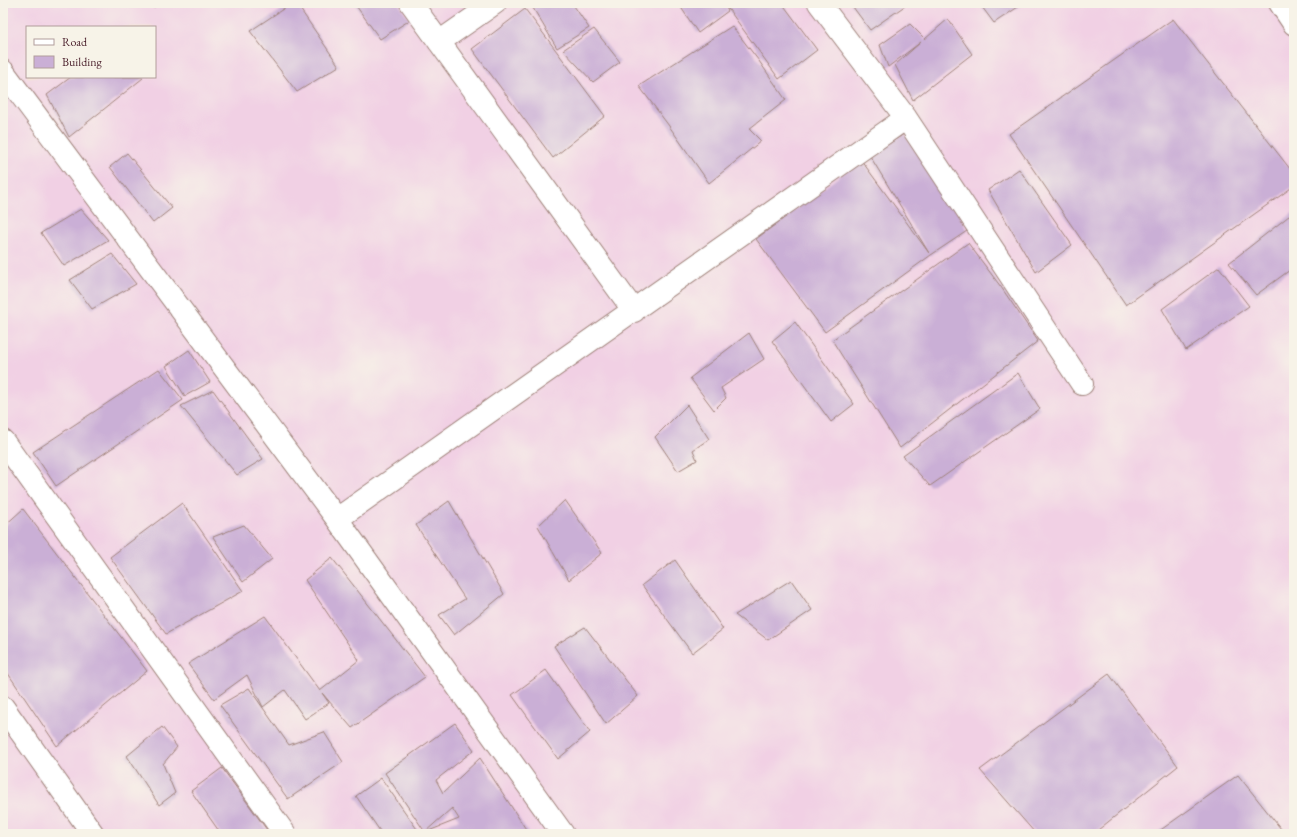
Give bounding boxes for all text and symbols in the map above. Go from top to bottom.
legend [26,26,156,78]
text: Road [62,34,88,50]
text: Building [62,54,103,70]

